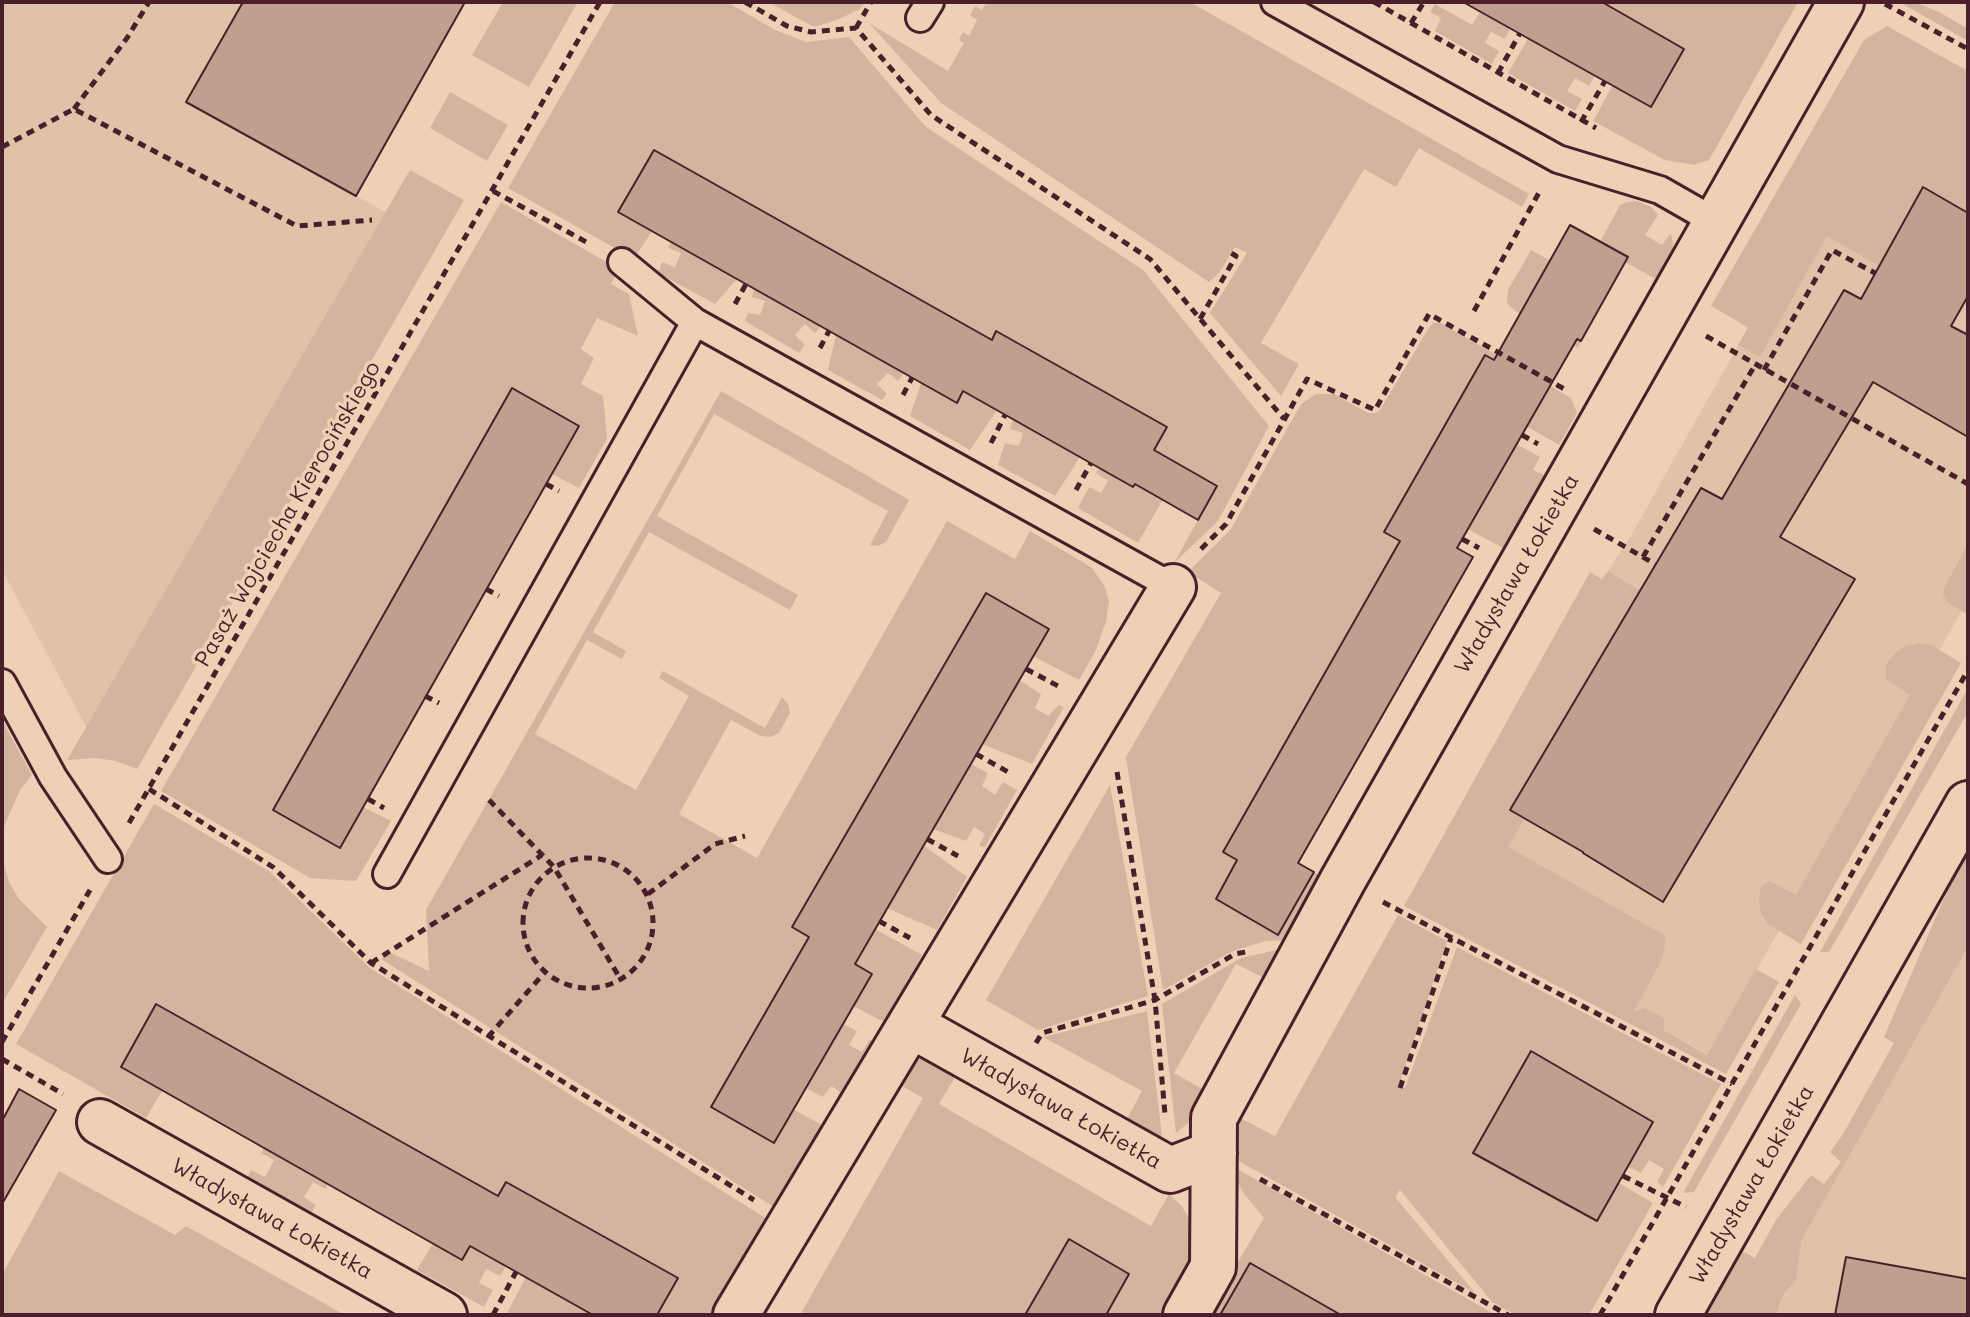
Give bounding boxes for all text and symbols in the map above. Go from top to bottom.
street label: Pasaż Wojciecha Kierocińskiego [190,357,386,671]
street label: Władysława Łokietka [1449,470,1585,678]
street label: Władysława Łokietka [956,1043,1166,1175]
street label: Władysława Łokietka [1684,1081,1820,1289]
street label: Władysława Łokietka [167,1153,377,1285]

